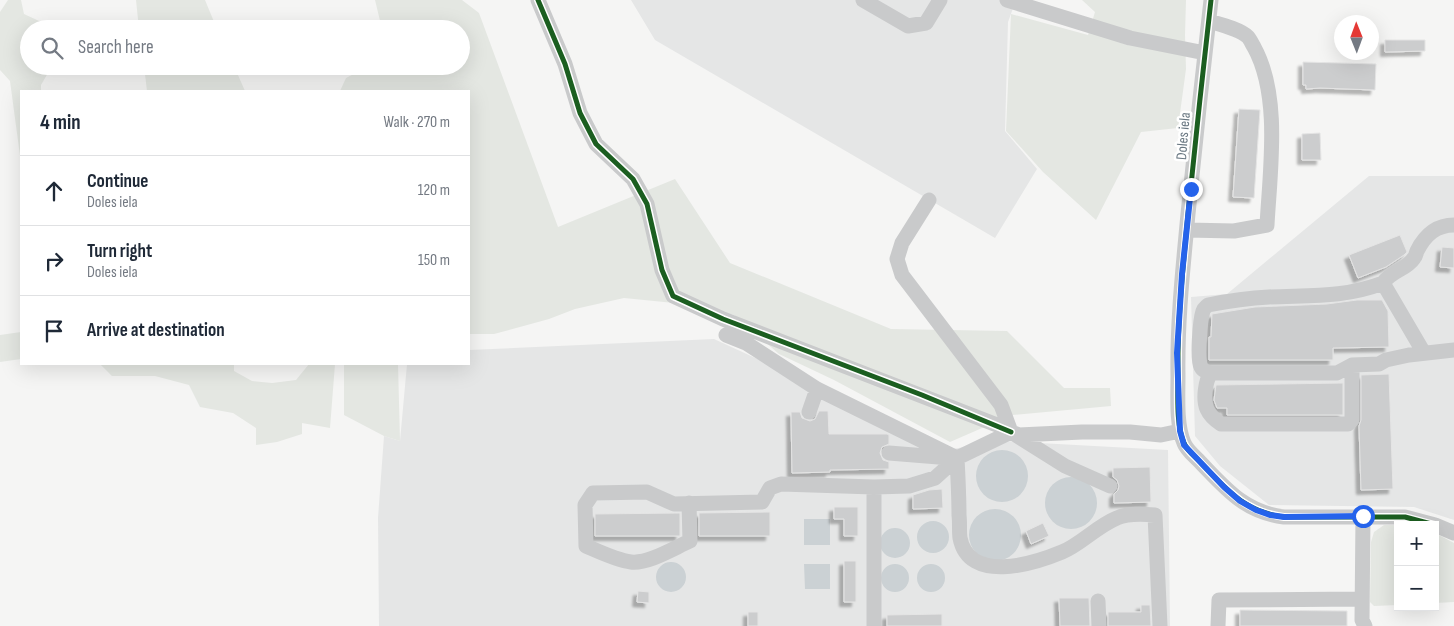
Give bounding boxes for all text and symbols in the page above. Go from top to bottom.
north arrow [1334,15,1379,60]
search box [20,20,470,75]
icon: search [38,34,66,62]
text: Search here [78,36,154,59]
text: 4 min [40,110,81,135]
street label: Doles iela [1172,111,1195,161]
text: Walk · 270 m [384,113,450,132]
text: Continue [87,170,148,193]
icon: ahead [40,177,68,205]
route end [1180,178,1203,201]
text: 120 m [418,181,450,200]
text: Doles iela [87,193,138,212]
text: Turn right [87,240,152,263]
icon: right [40,247,68,275]
text: 150 m [418,251,450,270]
text: Doles iela [87,263,138,282]
icon: arrive [40,317,68,345]
text: Arrive at destination [87,319,225,342]
route start [1352,505,1375,528]
map controls [1394,521,1439,611]
button: + [1394,521,1439,566]
button: − [1394,566,1439,611]

